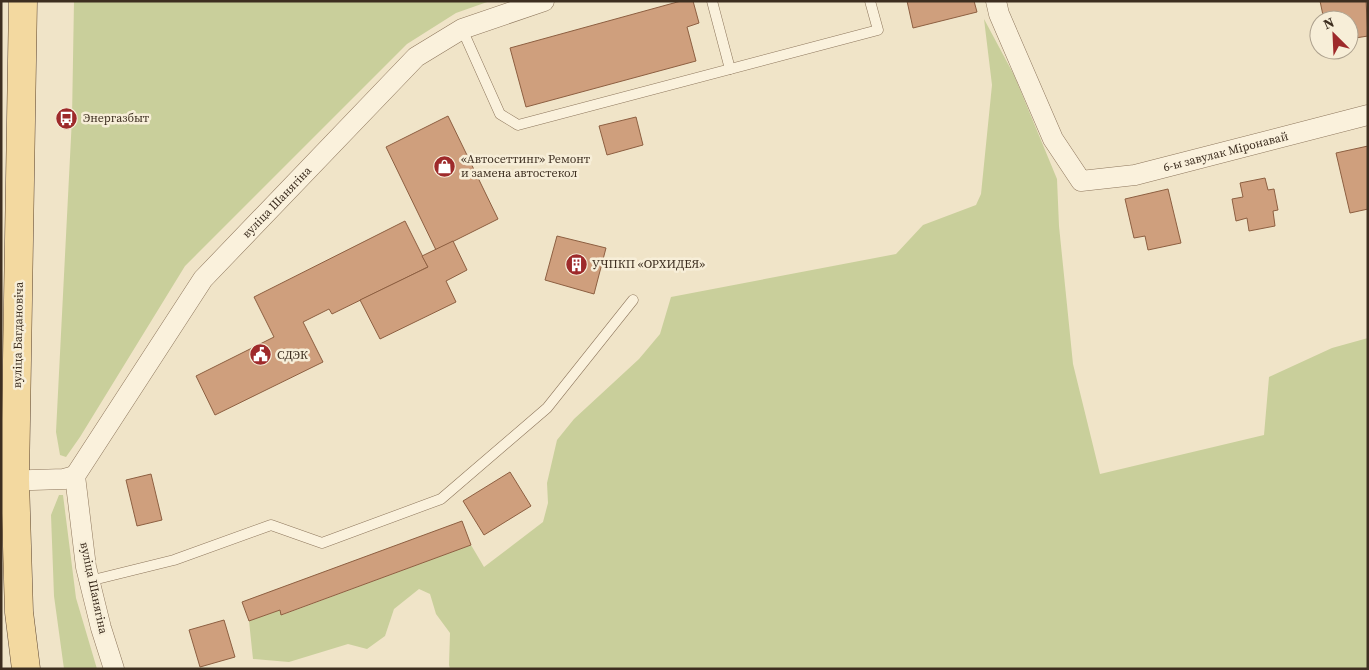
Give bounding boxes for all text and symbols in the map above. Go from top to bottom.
north arrow [1309,10,1359,60]
text: N [1320,12,1337,34]
bus stop icon: Энергазбыт [55,106,79,130]
place label: Энергазбыт [83,110,150,126]
street label: 6-ы завулак Міронавай [1161,128,1290,175]
place label: «Автосеттинг» Ремонт и замена автостекол [461,151,591,181]
shop icon: «Автосеттинг» Ремонт и замена автостекол [433,154,457,178]
street label: вуліца Шанягіна [239,162,316,241]
building icon: УЧПКП «ОРХИДЕЯ» [564,252,588,276]
place label: УЧПКП «ОРХИДЕЯ» [592,256,705,272]
street label: вуліца Багдановіча [9,281,27,388]
public building icon: СДЭК [249,343,273,367]
place label: СДЭК [277,347,308,363]
street label: вуліца Шанягіна [76,541,112,636]

